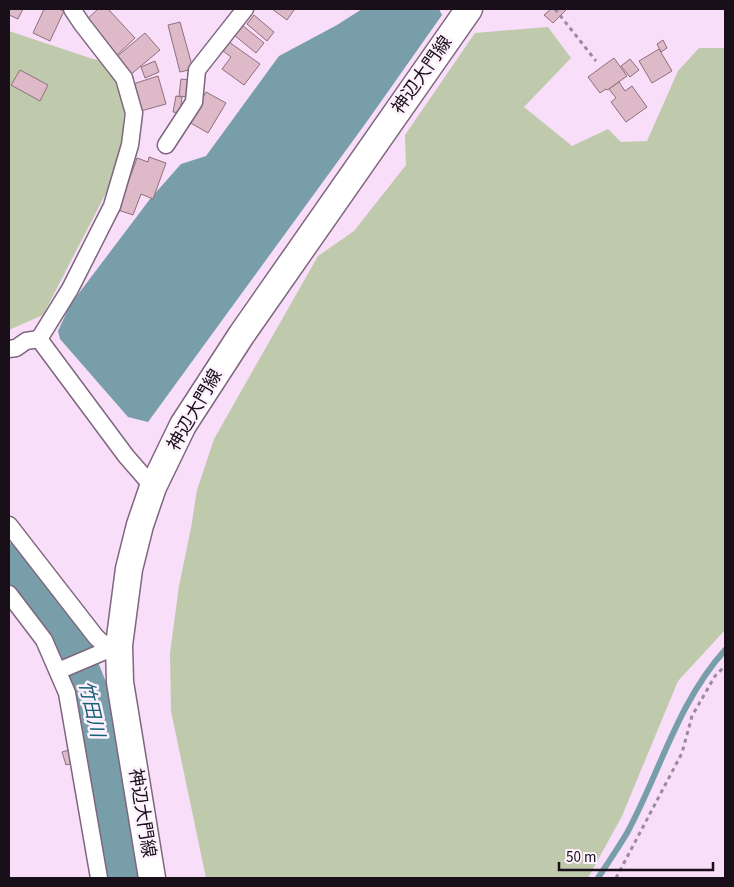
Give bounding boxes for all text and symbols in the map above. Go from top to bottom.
street label: 神辺大門線 [386,31,458,119]
street label: 神辺大門線 [162,365,228,455]
water label: 竹田川 [71,678,111,742]
street label: 神辺大門線 [123,767,161,859]
scale bar [559,840,713,872]
text: 50 m [566,847,596,868]

